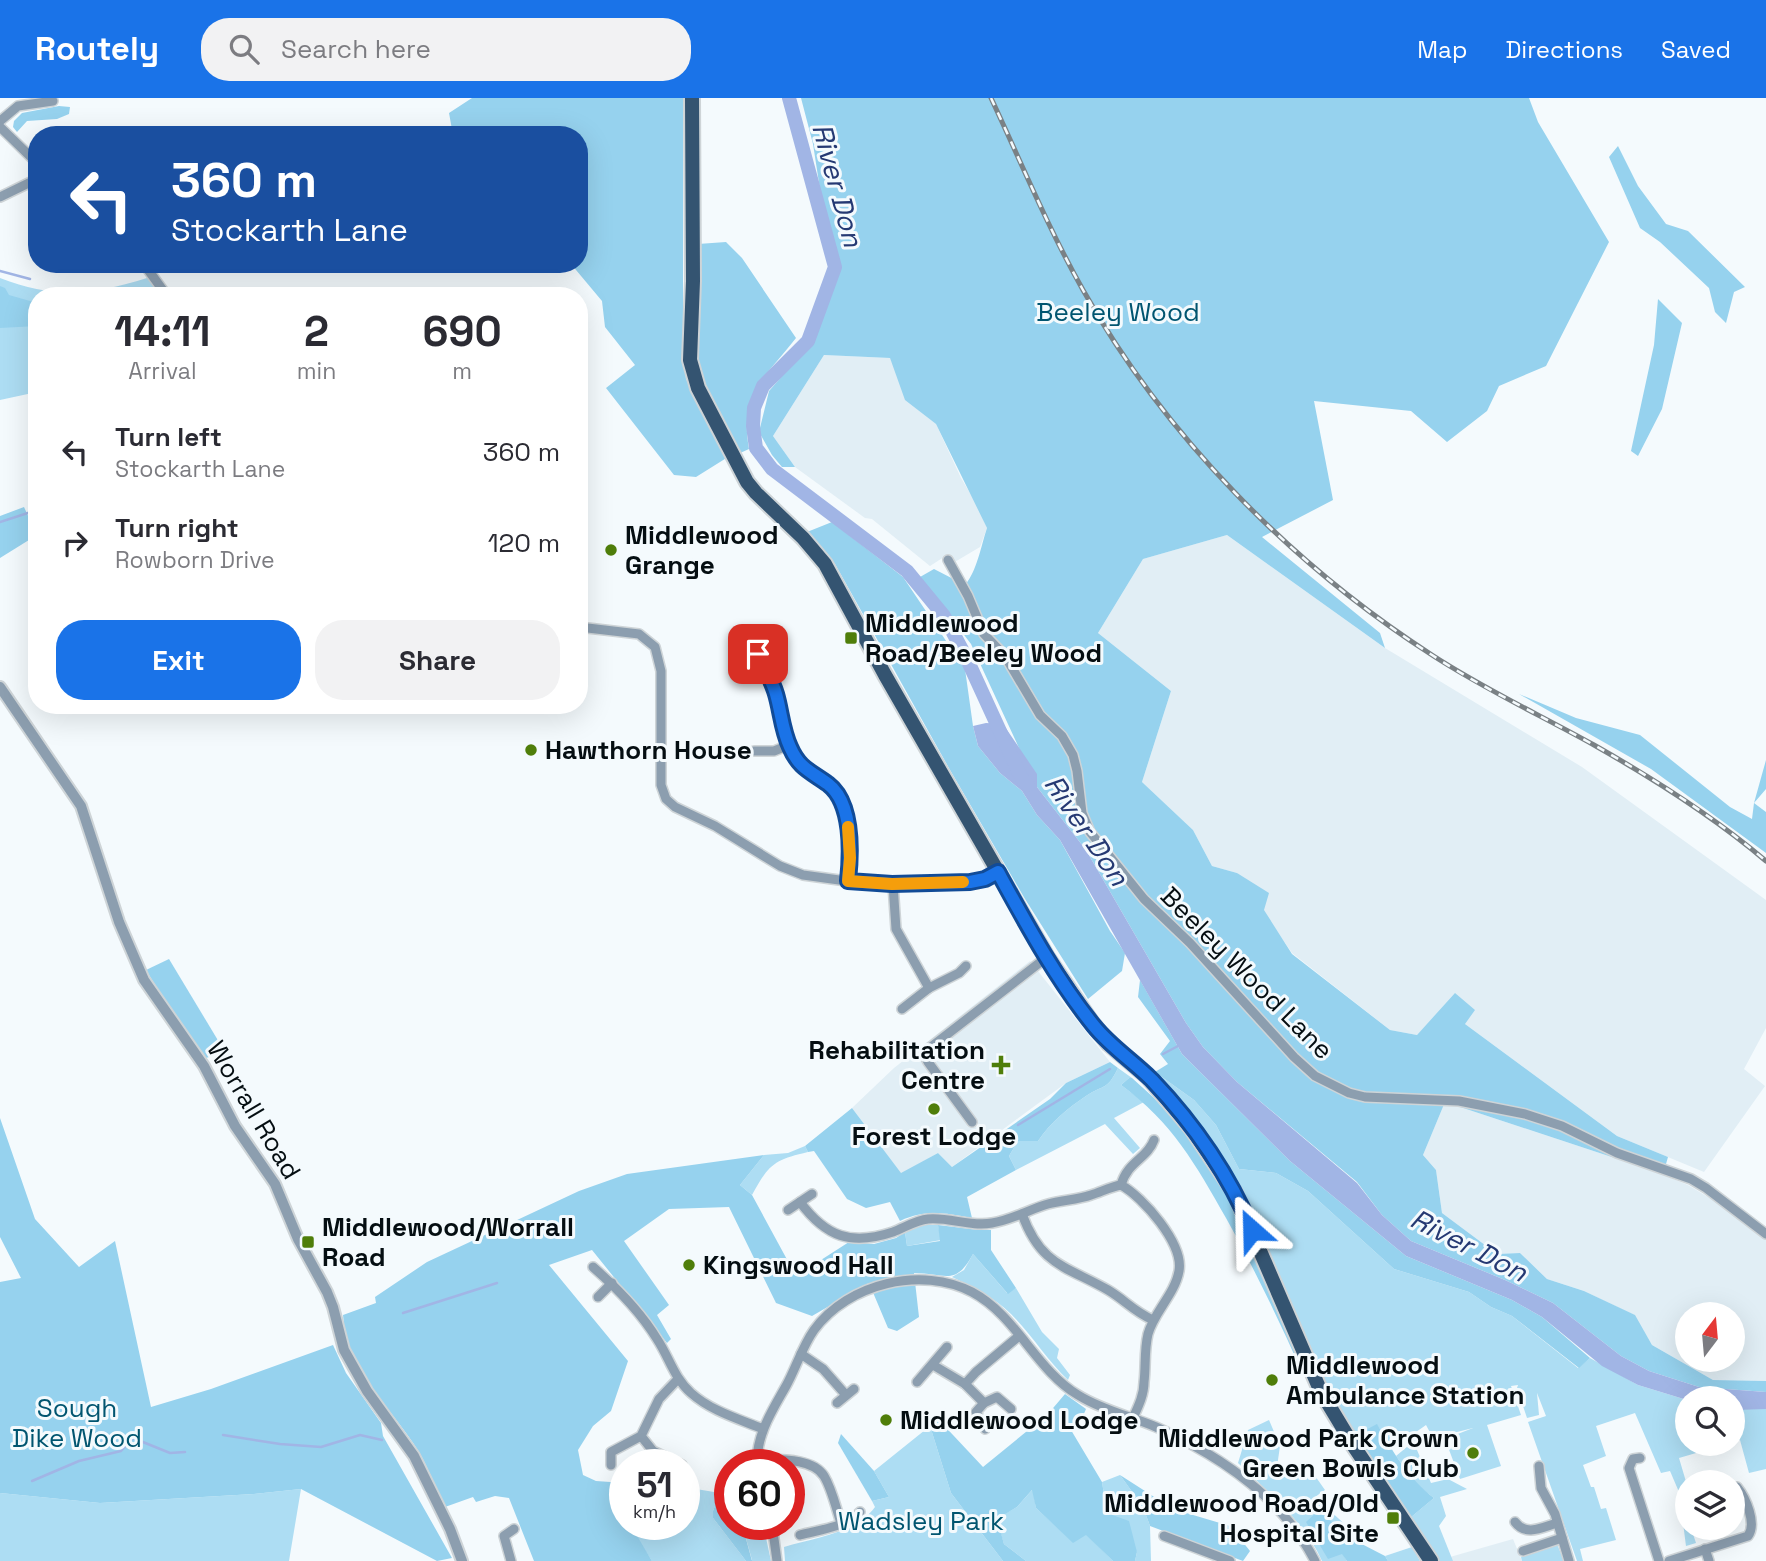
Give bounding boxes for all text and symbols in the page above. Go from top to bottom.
search box [201,18,691,81]
text: Routely [35,28,159,70]
icon: search [225,30,263,68]
text: Search here [281,32,431,66]
text: Map [1417,34,1467,65]
text: Directions [1505,34,1623,65]
text: Saved [1661,34,1731,65]
water label: River Don [804,119,872,252]
text: 360 m [171,149,317,211]
icon: left [56,154,147,245]
text: Stockarth Lane [171,210,408,250]
park label: Beeley Wood [1036,295,1200,329]
text: 14:11 [114,305,210,358]
text: 2 [304,305,329,358]
text: 690 [423,305,502,358]
text: Arrival [128,356,197,386]
text: min [297,356,336,386]
text: m [452,356,472,386]
text: Turn left [115,420,222,454]
icon: left [56,433,94,471]
text: 360 m [483,435,560,469]
text: Stockarth Lane [115,454,285,484]
text: Turn right [115,511,239,545]
place label: Middlewood Grange [625,518,779,582]
icon: right [56,524,94,562]
text: 120 m [488,526,560,560]
marker: Middlewood Grange [603,542,619,558]
text: Rowborn Drive [115,545,275,575]
place label: Middlewood Road/Beeley Wood [865,606,1102,670]
button: Exit [56,620,301,700]
button: Share [315,620,560,700]
pin [728,624,788,684]
marker: Middlewood Road/Beeley Wood [843,630,859,646]
icon: arrive [739,635,777,673]
place label: Hawthorn House [545,733,752,767]
marker: Hawthorn House [523,742,539,758]
water label: River Don [1037,768,1138,893]
street label: Beeley Wood Lane [1153,879,1341,1067]
place label: Rehabilitation Centre [809,1033,985,1097]
street label: Worrall Road [199,1034,309,1186]
marker: Rehabilitation Centre [991,1055,1011,1075]
marker: Forest Lodge [926,1101,942,1117]
place label: Forest Lodge [852,1119,1016,1153]
position arrow [1215,1193,1289,1267]
water label: River Don [1405,1200,1534,1290]
place label: Middlewood/Worrall Road [322,1210,574,1274]
marker: Middlewood/Worrall Road [300,1234,316,1250]
place label: Kingswood Hall [703,1248,894,1282]
marker: Kingswood Hall [681,1257,697,1273]
north arrow [1675,1302,1745,1372]
map controls [1675,1302,1745,1540]
place label: Middlewood Ambulance Station [1286,1348,1525,1412]
marker: Middlewood Ambulance Station [1264,1372,1280,1388]
button: search [1675,1386,1745,1456]
park label: Sough Dike Wood [12,1391,142,1455]
place label: Middlewood Lodge [900,1403,1138,1437]
marker: Middlewood Lodge [878,1412,894,1428]
place label: Middlewood Park Crown Green Bowls Club [1158,1421,1459,1485]
marker: Middlewood Park Crown Green Bowls Club [1465,1445,1481,1461]
speed limit sign: 60 [714,1449,805,1540]
text: 51 [636,1463,673,1507]
button: layers [1675,1470,1745,1540]
place label: Middlewood Road/Old Hospital Site [1104,1486,1379,1550]
text: km/h [633,1500,676,1523]
park label: Wadsley Park [838,1504,1004,1538]
marker: Middlewood Road/Old Hospital Site [1385,1510,1401,1526]

